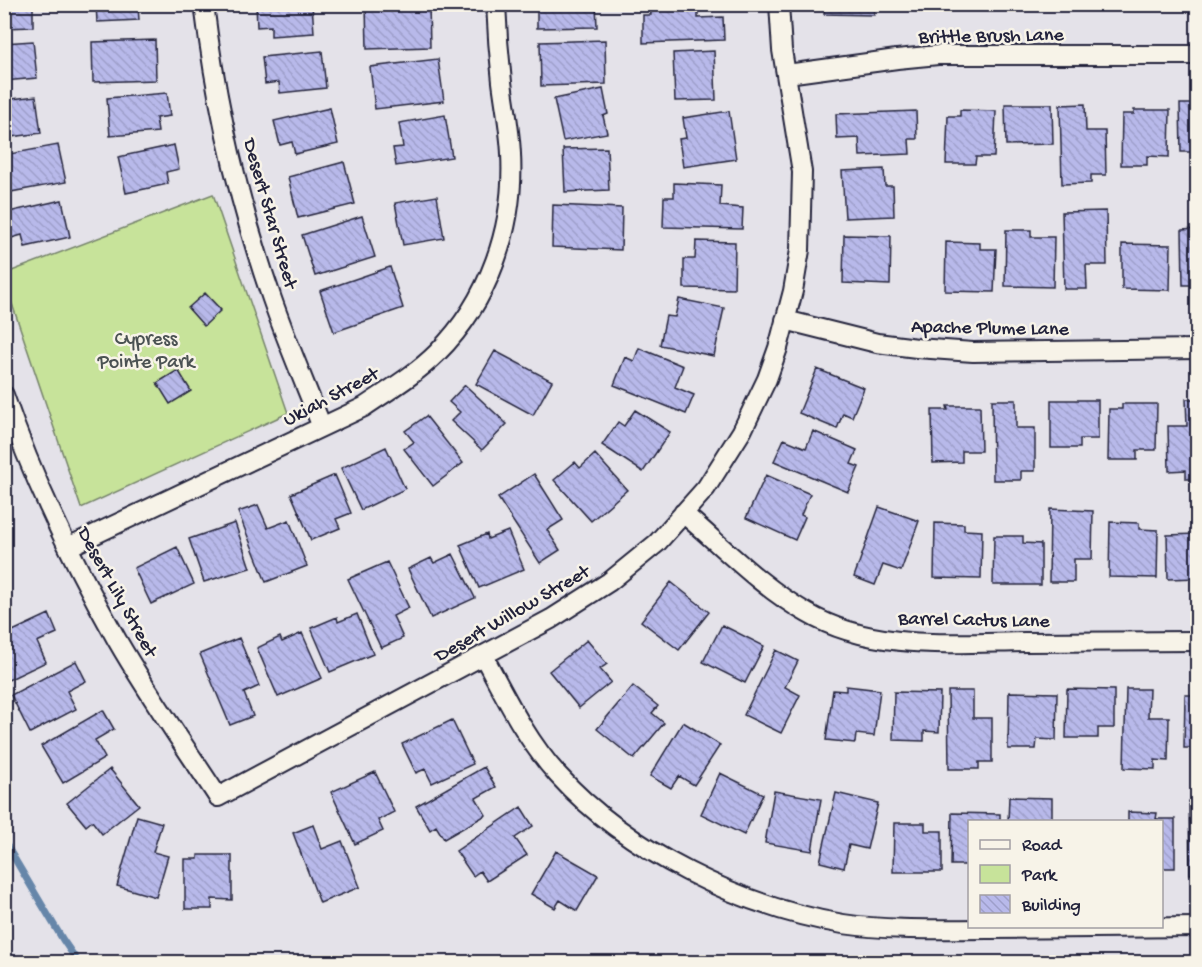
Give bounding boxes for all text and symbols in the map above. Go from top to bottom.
street label: Brittle Brush Lane [917,25,1065,50]
street label: Desert Star Street [236,135,302,293]
street label: Apache Plume Lane [911,317,1070,342]
park label: Cypress Pointe Park [97,329,196,375]
street label: Ukiah Street [280,362,385,433]
street label: Desert Lily Street [70,522,162,663]
street label: Desert Willow Street [429,560,596,670]
street label: Barrel Cactus Lane [897,609,1051,634]
legend [968,820,1163,928]
text: Road [1022,836,1063,857]
text: Park [1021,866,1058,887]
text: Building [1021,896,1081,917]

